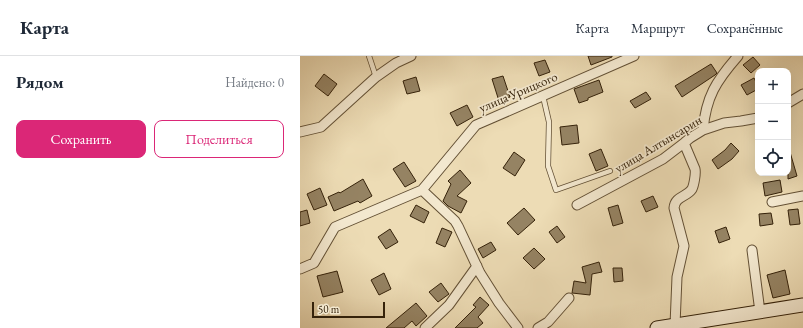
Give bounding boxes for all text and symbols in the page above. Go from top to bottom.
text: Карта [20,15,69,40]
text: Карта [576,19,609,37]
text: Маршрут [631,19,685,37]
text: Сохранённые [707,19,783,37]
street label: улица Урицкого [476,68,560,116]
map controls [755,68,791,176]
button: + [755,68,791,104]
text: Рядом [16,71,64,93]
text: Найдено: 0 [225,74,284,91]
button: − [755,104,791,140]
street label: улица Алтынсарин [611,111,705,177]
button: Сохранить [16,120,146,158]
button: Поделиться [154,120,284,158]
button: locate [755,140,791,176]
scale bar [312,300,385,319]
text: 50 m [318,302,339,316]

